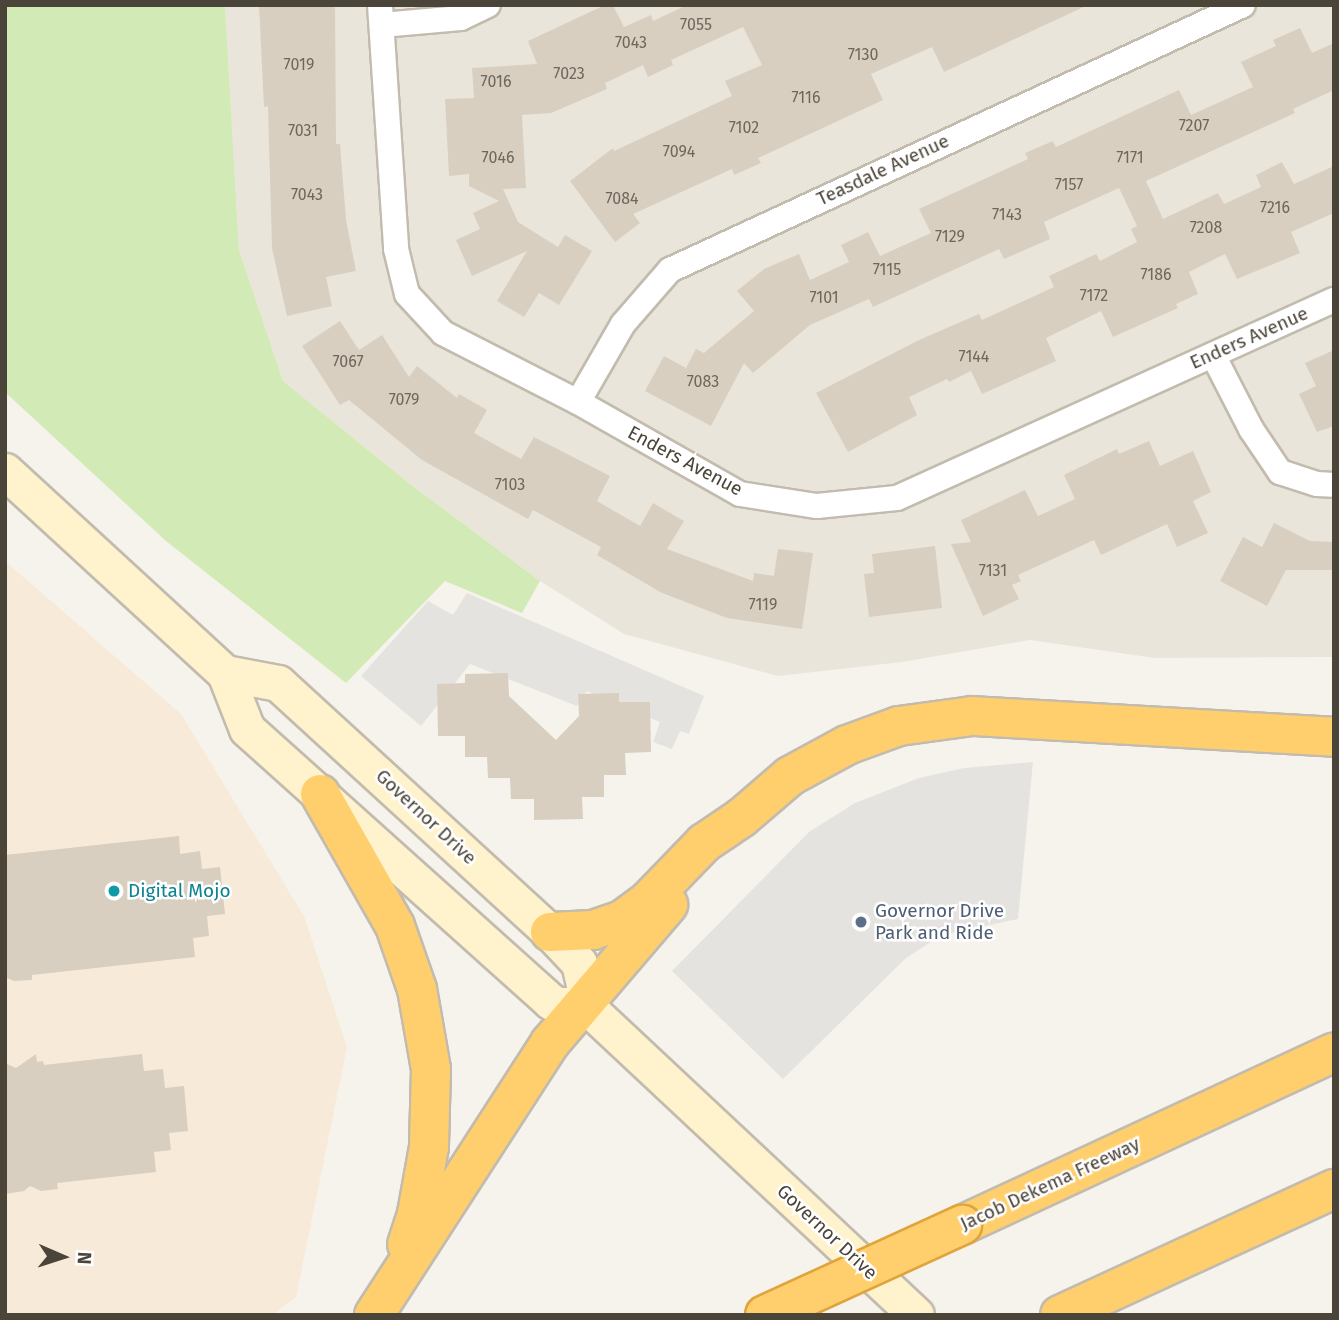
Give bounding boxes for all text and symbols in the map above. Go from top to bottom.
house number: 7055 [680,15,712,35]
house number: 7043 [615,33,647,53]
house number: 7130 [848,45,878,65]
house number: 7019 [284,55,314,75]
house number: 7023 [553,64,585,84]
house number: 7016 [481,72,511,92]
house number: 7116 [792,88,820,108]
house number: 7207 [1179,116,1209,136]
house number: 7102 [729,118,759,138]
house number: 7031 [288,121,318,141]
street label: Teasdale Avenue [813,129,953,211]
house number: 7094 [663,142,695,162]
house number: 7046 [482,148,514,168]
house number: 7171 [1116,148,1144,168]
house number: 7157 [1055,175,1083,195]
house number: 7043 [291,185,323,205]
house number: 7084 [605,189,639,209]
house number: 7216 [1260,198,1290,218]
house number: 7143 [992,205,1022,225]
house number: 7208 [1190,218,1222,238]
house number: 7129 [935,227,965,247]
house number: 7115 [873,260,901,280]
house number: 7186 [1140,265,1172,285]
house number: 7172 [1080,286,1108,306]
house number: 7101 [809,288,839,308]
street label: Enders Avenue [1186,302,1312,374]
house number: 7144 [959,347,989,367]
house number: 7067 [332,352,364,372]
house number: 7083 [687,372,719,392]
house number: 7079 [389,390,419,410]
street label: Enders Avenue [624,421,746,501]
house number: 7103 [495,475,525,495]
house number: 7131 [979,561,1007,581]
house number: 7119 [749,595,777,615]
street label: Governor Drive [371,765,481,869]
place label: Digital Mojo [128,880,231,902]
marker: Digital Mojo [106,883,122,899]
place label: Governor Drive Park and Ride [875,900,1004,944]
marker: Governor Drive Park and Ride [853,914,869,930]
street label: Jacob Dekema Freeway [957,1132,1143,1236]
street label: Governor Drive [772,1180,882,1284]
north arrow [28,1222,98,1292]
text: N [73,1251,96,1265]

